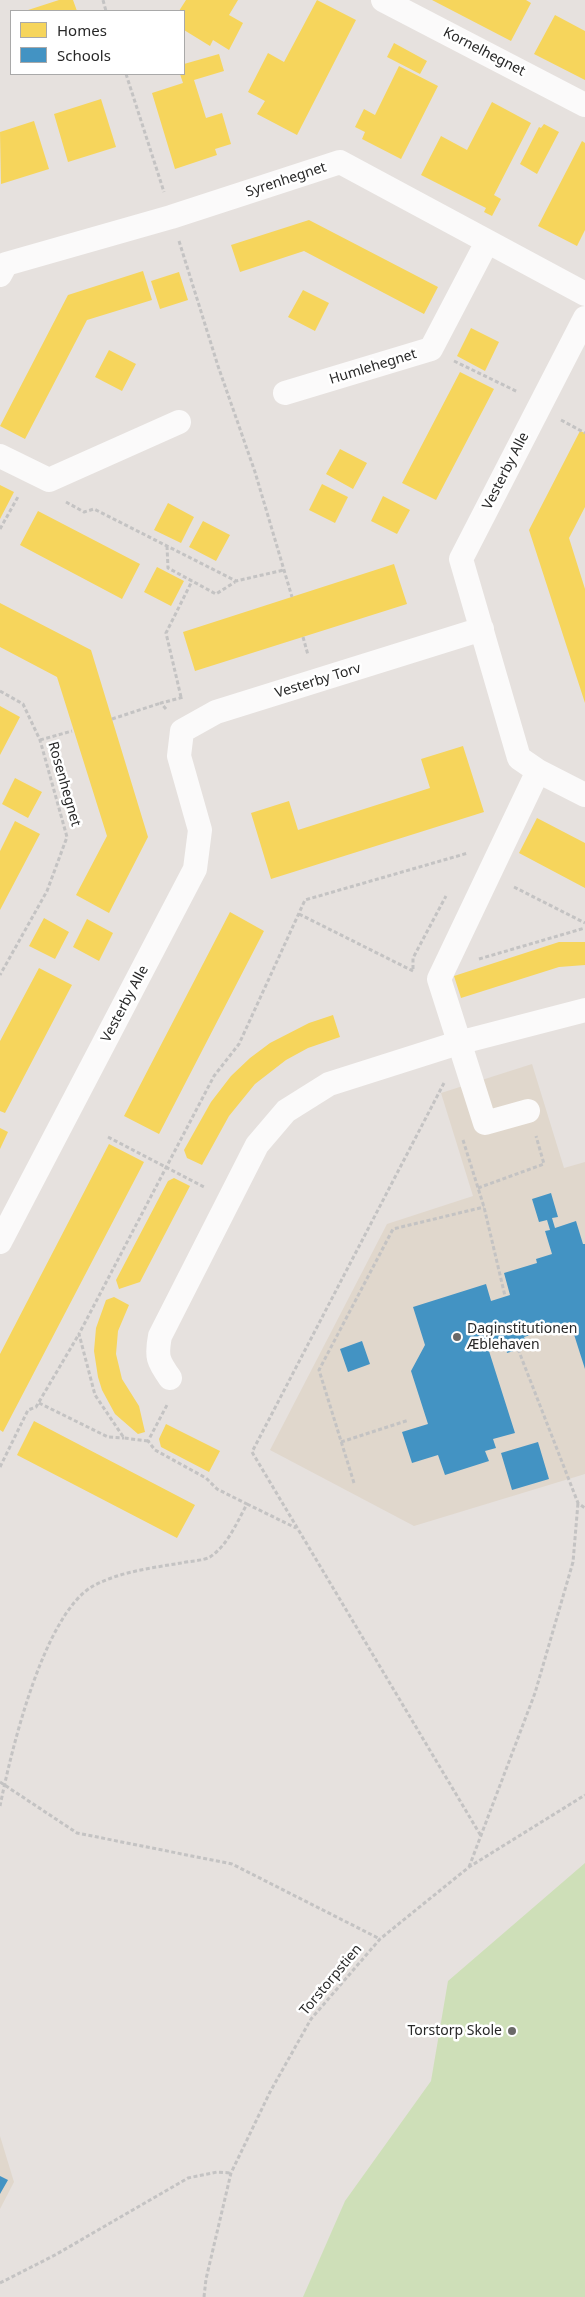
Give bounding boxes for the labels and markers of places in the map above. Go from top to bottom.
place label: Daginstitutionen Æblehaven [467,1321,577,1354]
marker: Daginstitutionen Æblehaven [451,1331,463,1343]
place label: Torstorp Skole [408,2023,502,2039]
marker: Torstorp Skole [506,2025,518,2037]

